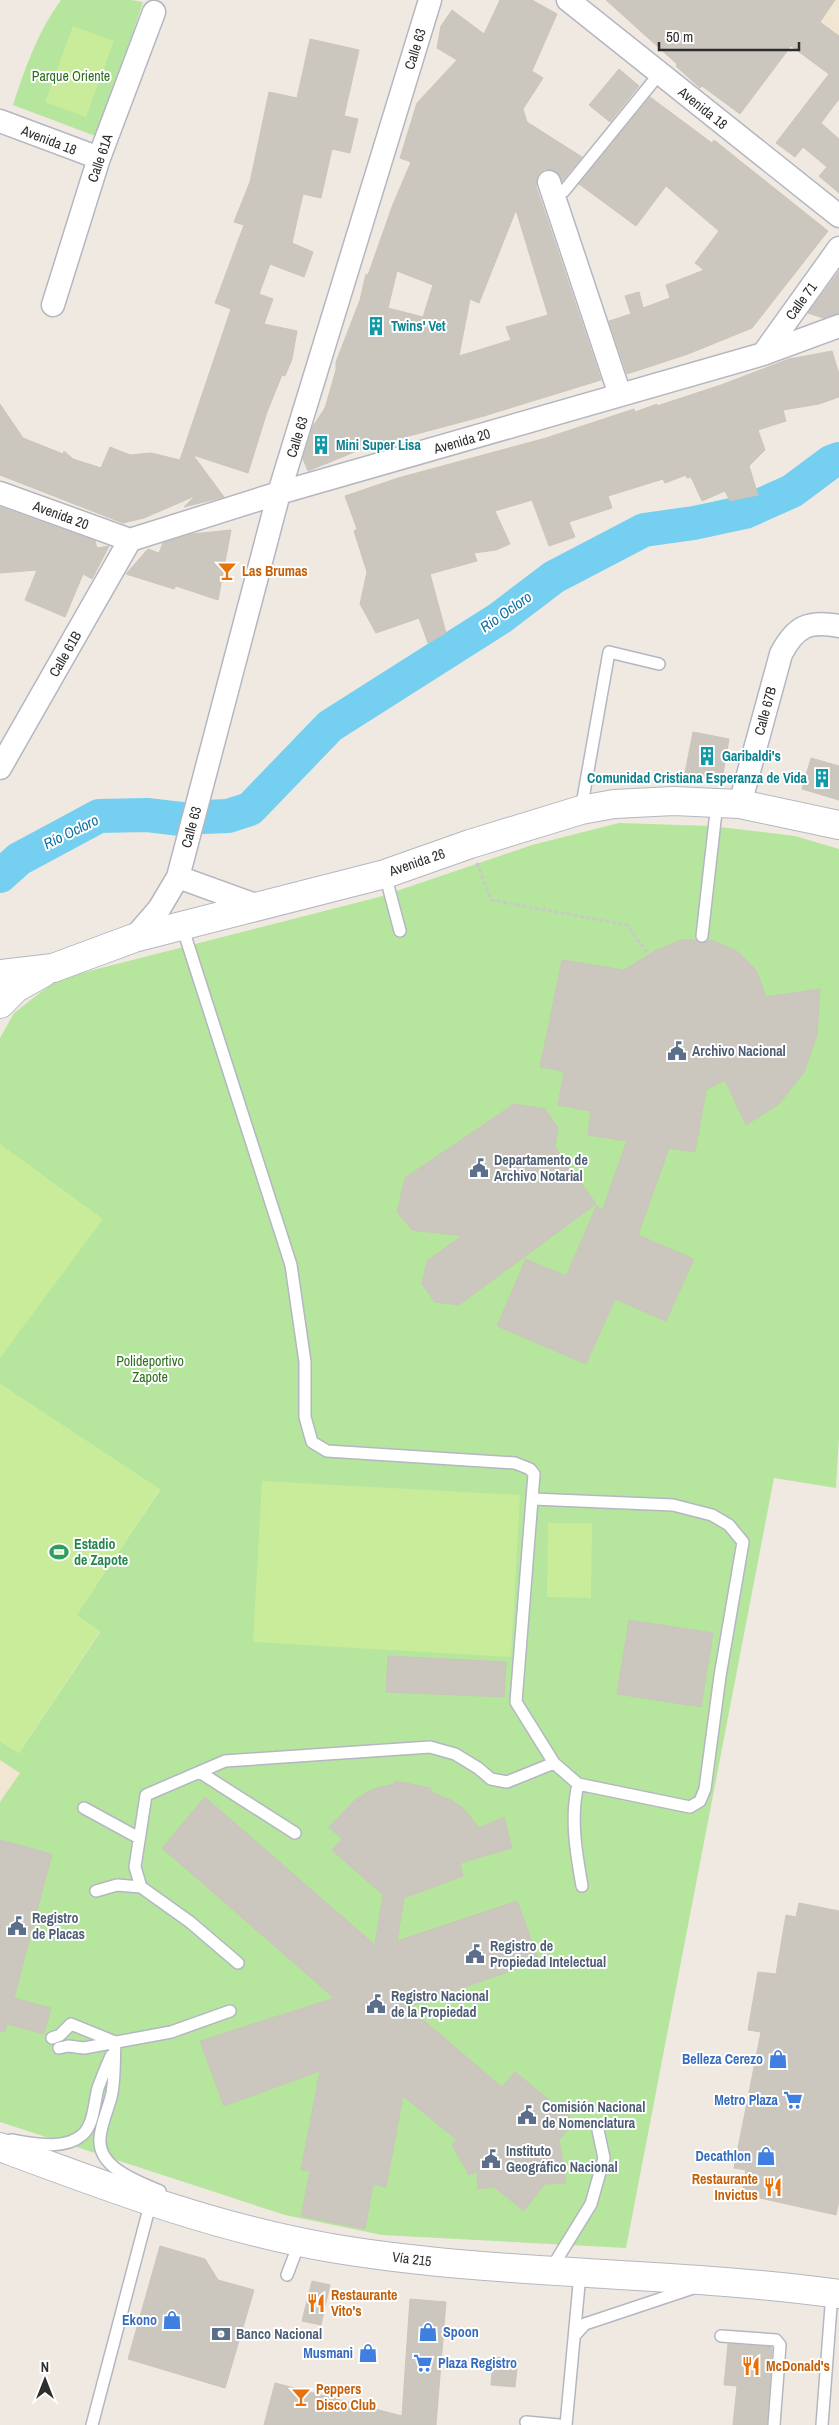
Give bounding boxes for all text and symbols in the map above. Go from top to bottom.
scale bar [659,20,799,52]
street label: Calle 63 [400,26,430,72]
text: 50 m [666,26,693,47]
park label: Parque Oriente [32,67,110,85]
street label: Avenida 18 [674,82,731,133]
street label: Avenida 18 [18,121,79,159]
street label: Calle 61A [83,131,117,184]
street label: Calle 71 [781,278,821,323]
building icon: Twins' Vet [365,315,387,337]
place label: Twins' Vet [391,317,446,335]
street label: Calle 63 [282,414,312,460]
street label: Avenida 20 [431,424,492,458]
building icon: Mini Super Lisa [310,434,332,456]
place label: Mini Super Lisa [336,436,421,454]
street label: Avenida 20 [30,496,91,533]
bar icon: Las Brumas [216,560,238,582]
place label: Las Brumas [242,562,308,580]
water label: Río Ocloro [476,586,536,637]
street label: Calle 61B [45,628,85,680]
street label: Calle 67B [750,684,780,737]
building icon: Garibaldi's [696,745,718,767]
place label: Garibaldi's [722,747,781,765]
building icon: Comunidad Cristiana Esperanza de Vida [811,767,833,789]
place label: Comunidad Cristiana Esperanza de Vida [587,769,808,787]
street label: Calle 63 [177,804,205,850]
water label: Río Ocloro [40,809,102,854]
street label: Avenida 26 [386,844,447,880]
public building icon: Archivo Nacional [666,1040,688,1062]
place label: Archivo Nacional [692,1042,786,1060]
place label: Departamento de Archivo Notarial [494,1151,588,1185]
public building icon: Departamento de Archivo Notarial [468,1157,490,1179]
park label: Polideportivo Zapote [116,1352,184,1386]
place label: Estadio de Zapote [74,1535,128,1569]
sports icon: Estadio de Zapote [48,1541,70,1563]
place label: Registro de Placas [32,1909,85,1943]
public building icon: Registro de Placas [6,1915,28,1937]
place label: Registro de Propiedad Intelectual [490,1937,606,1971]
public building icon: Registro de Propiedad Intelectual [464,1943,486,1965]
place label: Registro Nacional de la Propiedad [391,1987,489,2021]
public building icon: Registro Nacional de la Propiedad [365,1993,387,2015]
shop icon: Belleza Cerezo [767,2048,789,2070]
place label: Belleza Cerezo [682,2050,763,2068]
supermarket icon: Metro Plaza [782,2089,804,2111]
place label: Metro Plaza [714,2091,779,2109]
place label: Comisión Nacional de Nomenclatura [542,2098,645,2132]
public building icon: Comisión Nacional de Nomenclatura [516,2104,538,2126]
place label: Instituto Geográfico Nacional [506,2142,618,2176]
shop icon: Decathlon [755,2145,777,2167]
place label: Decathlon [696,2147,751,2165]
public building icon: Instituto Geográfico Nacional [480,2148,502,2170]
place label: Restaurante Invictus [692,2170,758,2204]
restaurant icon: Restaurante Invictus [762,2176,784,2198]
street label: Vía 215 [391,2248,433,2270]
place label: Restaurante Vito's [331,2286,397,2320]
restaurant icon: Restaurante Vito's [305,2292,327,2314]
shop icon: Ekono [161,2309,183,2331]
place label: Ekono [122,2311,157,2329]
shop icon: Spoon [417,2321,439,2343]
bank icon: Banco Nacional [210,2323,232,2345]
place label: Spoon [443,2323,479,2341]
place label: Banco Nacional [236,2325,322,2343]
shop icon: Musmani [357,2342,379,2364]
place label: Musmani [303,2344,353,2362]
supermarket icon: Plaza Registro [412,2352,434,2374]
place label: Plaza Registro [438,2354,517,2372]
north arrow [20,2355,70,2405]
restaurant icon: McDonald's [740,2355,762,2377]
place label: McDonald's [766,2357,830,2375]
text: N [41,2358,49,2376]
place label: Peppers Disco Club [316,2380,376,2414]
bar icon: Peppers Disco Club [290,2386,312,2408]

